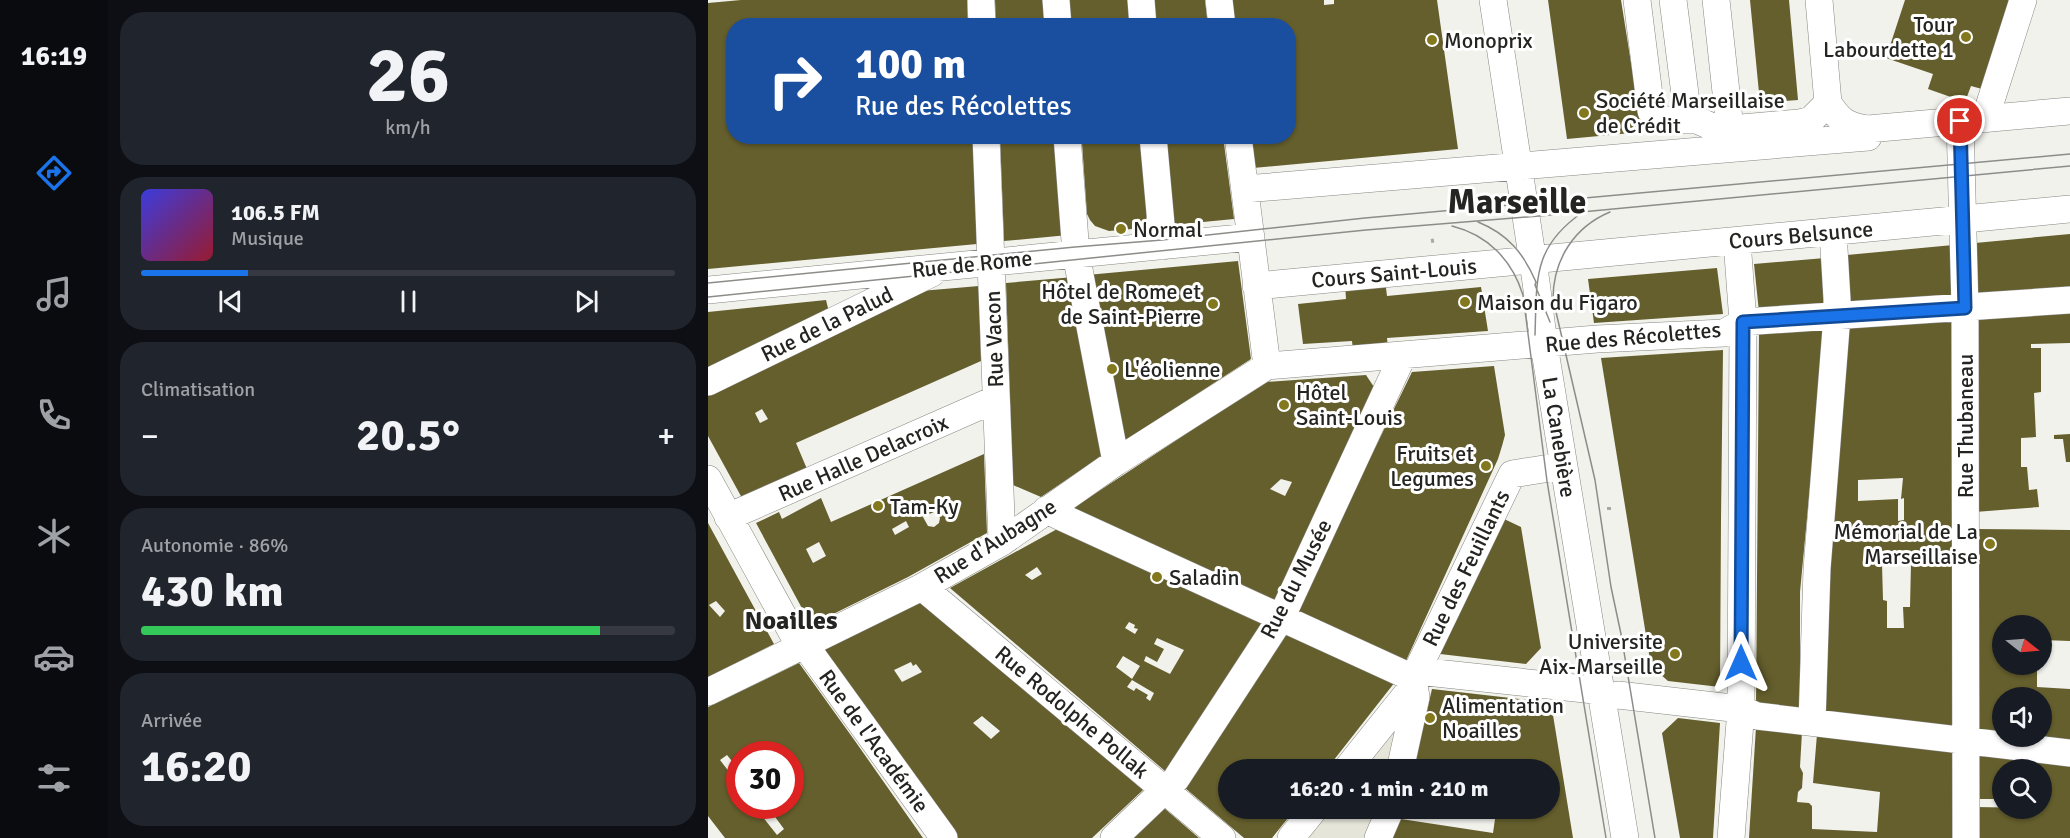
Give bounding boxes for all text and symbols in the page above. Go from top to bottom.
place label: Tour Labourdette 1 [1823,11,1954,63]
place label: Monoprix [1444,27,1533,54]
text: 26 [366,28,450,124]
marker: Tour Labourdette 1 [1959,30,1973,44]
marker: Monoprix [1425,33,1439,47]
text: 100 m [855,39,966,90]
text: 16:19 [21,40,87,73]
icon: right [756,42,834,120]
place label: Société Marseillaise de Crédit [1596,87,1785,139]
text: Rue des Récolettes [855,90,1072,123]
pin [1934,95,1985,146]
icon: arrive [1943,104,1976,137]
marker: Société Marseillaise de Crédit [1577,106,1591,120]
text: km/h [385,115,431,140]
icon: directions [33,152,75,194]
district label: Marseille [1448,181,1586,223]
text: 106.5 FM [231,199,320,226]
street label: Cours Belsunce [1728,215,1874,255]
place label: Normal [1133,216,1203,243]
marker: Normal [1114,222,1128,236]
text: Musique [231,226,304,251]
street label: Rue de Rome [910,244,1034,284]
street label: Cours Saint-Louis [1310,252,1478,294]
icon: music [33,273,75,315]
place label: Hôtel de Rome et de Saint-Pierre [1041,278,1201,330]
street label: Rue de la Palud [757,280,897,368]
icon: previous [214,285,247,318]
icon: pause [392,285,425,318]
icon: next [570,285,603,318]
place label: Maison du Figaro [1477,289,1638,316]
street label: Rue Vacon [979,290,1009,388]
marker: Maison du Figaro [1458,295,1472,309]
marker: Hôtel de Rome et de Saint-Pierre [1206,297,1220,311]
street label: Rue des Récolettes [1544,316,1722,358]
street label: Rue Thubaneau [1952,354,1979,498]
place label: L'éolienne [1124,356,1221,383]
marker: L'éolienne [1105,362,1119,376]
street label: La Canebière [1536,375,1582,499]
text: Climatisation [141,377,255,402]
place label: Hôtel Saint-Louis [1296,379,1403,431]
icon: phone [33,394,75,436]
marker: Hôtel Saint-Louis [1277,398,1291,412]
text: 20.5° [356,408,460,463]
street label: Rue Halle Delacroix [774,408,952,508]
text: − [141,416,159,457]
text: + [657,416,675,457]
place label: Fruits et Legumes [1390,440,1474,492]
marker: Fruits et Legumes [1479,459,1493,473]
street label: Rue des Feuillants [1416,485,1516,651]
place label: Tam-Ky [890,493,959,520]
street label: Rue d'Aubagne [929,493,1061,589]
marker: Tam-Ky [871,499,885,513]
icon: climate [33,515,75,557]
street label: Rue du Musée [1254,515,1338,643]
place label: Mémorial de La Marseillaise [1833,518,1978,570]
text: Autonomie · 86% [141,533,288,558]
marker: Mémorial de La Marseillaise [1983,537,1997,551]
text: 430 km [141,564,284,619]
place label: Saladin [1169,564,1239,591]
marker: Saladin [1150,570,1164,584]
district label: Noailles [744,605,838,637]
north arrow [1992,615,2052,675]
map controls [1992,615,2052,819]
place label: Universite Aix-Marseille [1539,628,1663,680]
position arrow [1709,631,1773,695]
icon: car [33,636,75,678]
street label: Rue Rodolphe Pollak [990,640,1154,784]
marker: Universite Aix-Marseille [1668,647,1682,661]
street label: Rue de l'Académie [813,664,935,818]
button: sound [1992,687,2052,747]
place label: Alimentation Noailles [1442,692,1564,744]
text: Arrivée [141,708,202,733]
marker: Alimentation Noailles [1423,711,1437,725]
text: 16:20 [141,739,251,794]
speed limit sign: 30 [726,741,804,819]
icon: filters [33,757,75,799]
button: search [1992,759,2052,819]
text: 16:20 · 1 min · 210 m [1289,775,1489,802]

